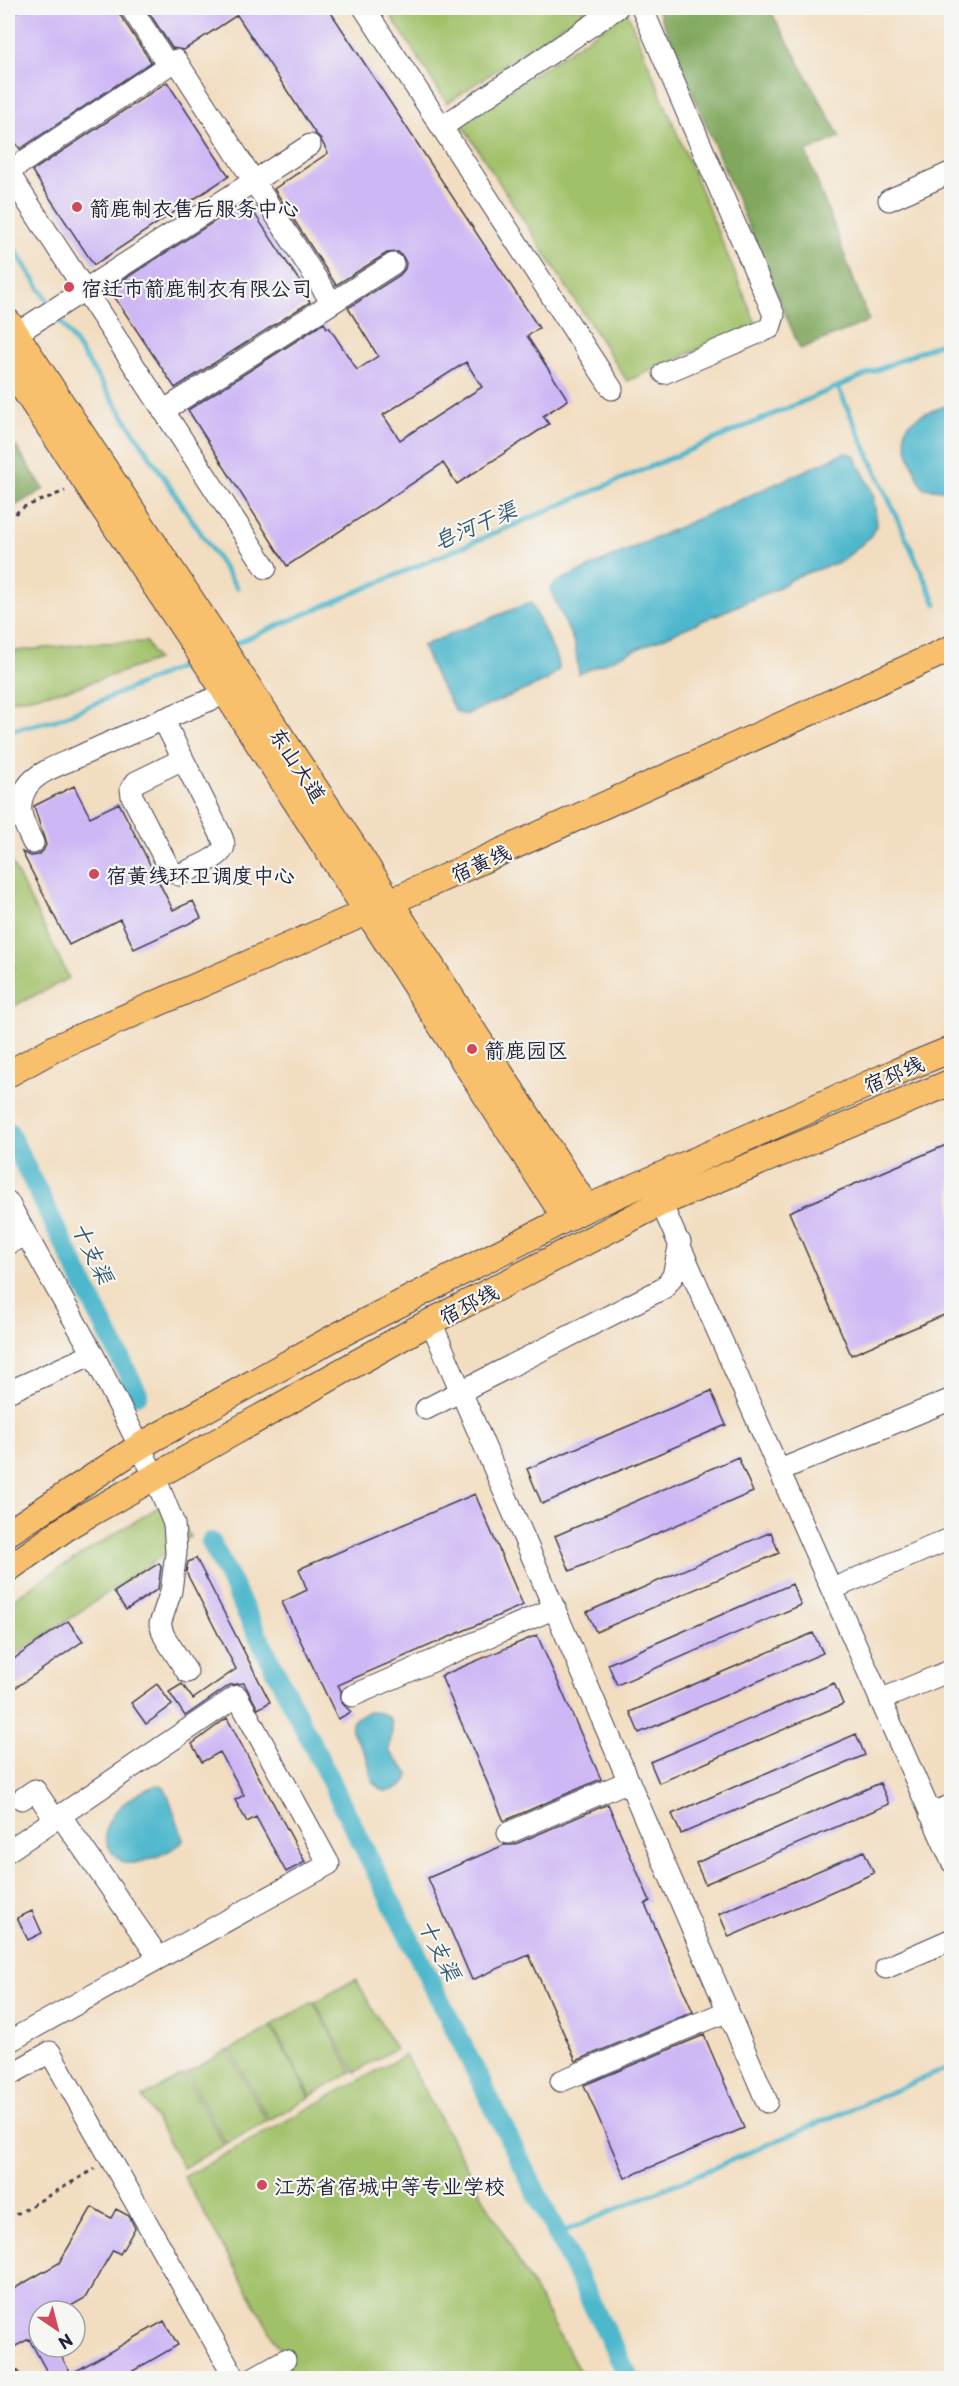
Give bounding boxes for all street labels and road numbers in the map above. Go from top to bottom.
street label: 东山大道 [263,720,335,808]
street label: 宿黄线 [445,835,515,889]
street label: 宿邳线 [858,1046,928,1100]
street label: 宿邳线 [433,1274,503,1332]

